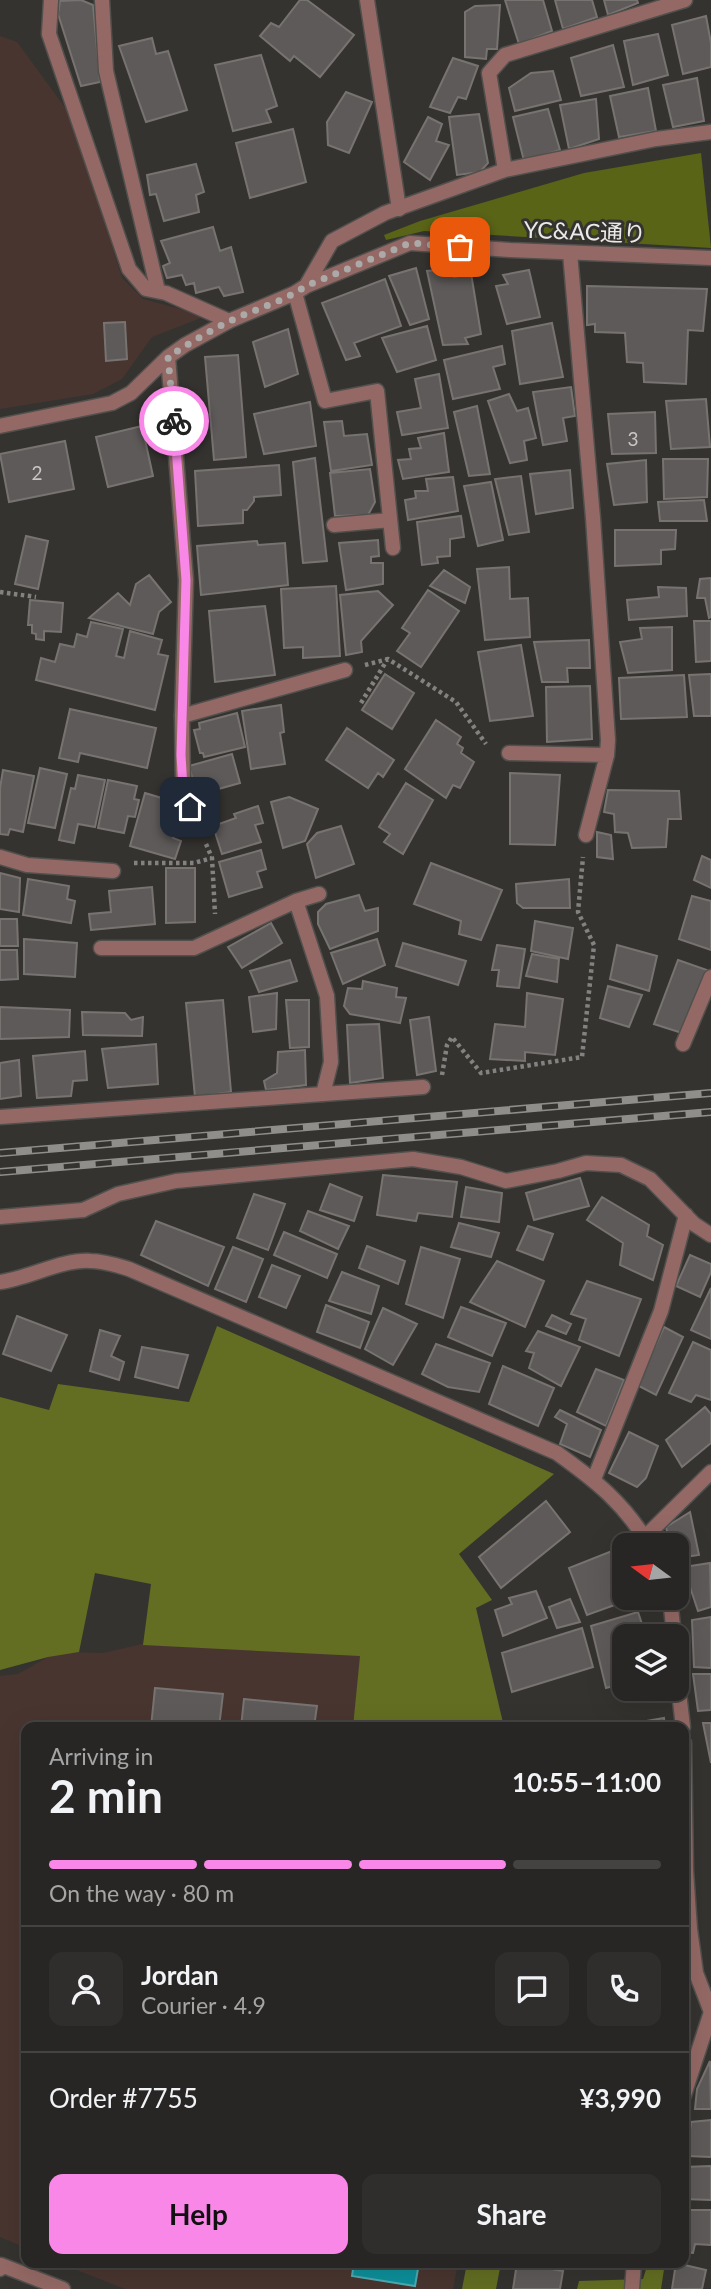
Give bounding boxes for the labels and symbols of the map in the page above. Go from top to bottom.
street label: YC&AC通り [523,215,647,247]
pin [430,217,490,277]
courier [139,386,209,456]
house number: 3 [627,427,639,450]
house number: 2 [31,461,43,484]
pin [160,777,220,837]
north arrow [612,1533,690,1610]

